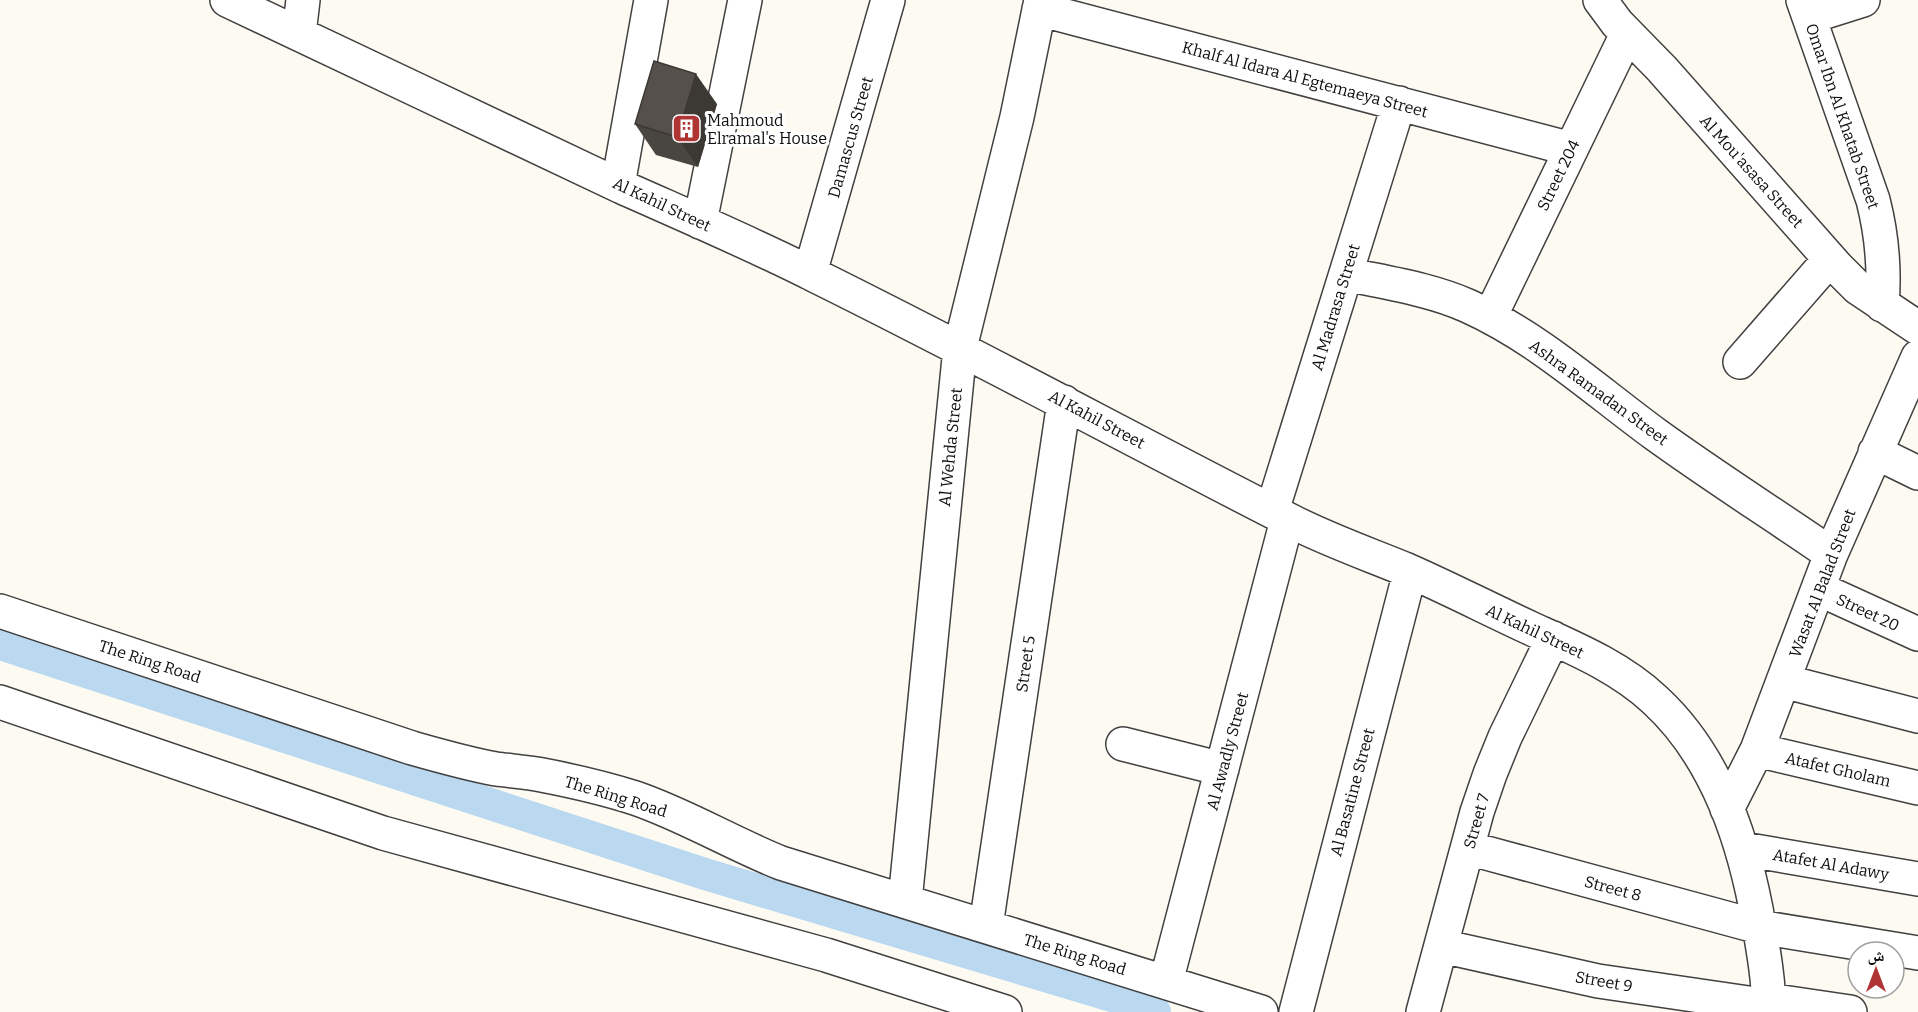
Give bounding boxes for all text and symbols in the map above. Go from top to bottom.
street label: Omar Ibn Al Khatab Street [1802,21,1883,212]
street label: Khalf Al Idara Al Egtemaeya Street [1180,37,1430,122]
street label: Damascus Street [824,74,877,200]
place label: Mahmoud Elramal's House [707,111,827,148]
street label: Al Mou'asasa Street [1696,111,1807,232]
building icon: Mahmoud Elramal's House [670,113,702,145]
street label: Street 204 [1533,136,1584,214]
street label: Al Kahil Street [610,173,714,236]
street label: Al Madrasa Street [1307,241,1364,373]
street label: Ashra Ramadan Street [1526,336,1672,449]
street label: Al Kahil Street [1045,386,1148,453]
street label: Al Wehda Street [935,387,966,507]
street label: Wasat Al Balad Street [1785,506,1860,660]
street label: Street 20 [1833,590,1902,635]
street label: Al Kahil Street [1483,600,1587,663]
street label: Street 5 [1012,635,1039,694]
street label: The Ring Road [96,636,204,687]
street label: Al Awadly Street [1203,690,1252,812]
street label: Al Basatine Street [1326,726,1379,858]
street label: Atafet Gholam [1783,748,1892,791]
street label: The Ring Road [562,772,670,821]
street label: Street 7 [1460,791,1493,851]
street label: Atafet Al Adawy [1771,845,1891,884]
street label: Street 8 [1582,872,1643,905]
street label: The Ring Road [1021,930,1129,979]
north arrow [1846,940,1906,1000]
text: ش [1868,946,1885,965]
street label: Street 9 [1574,967,1634,996]

